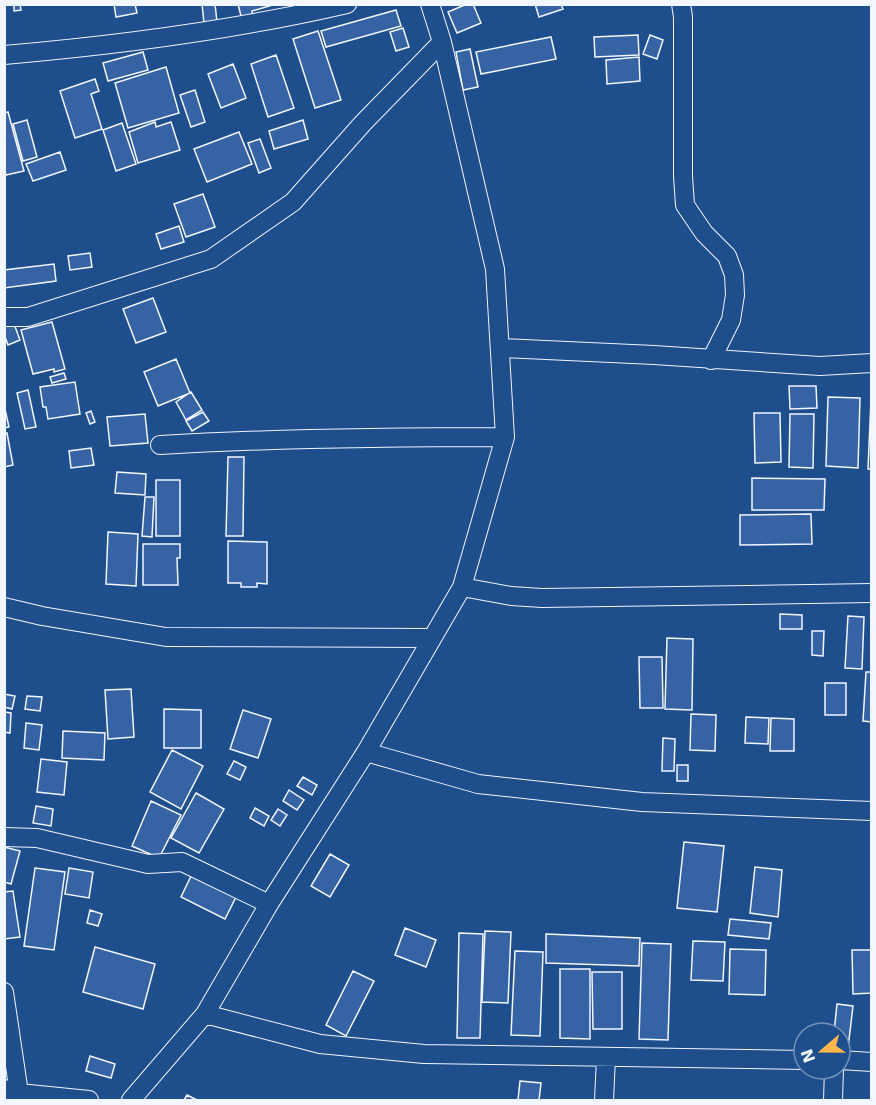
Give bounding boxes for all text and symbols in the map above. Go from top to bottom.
north arrow [792,1021,852,1081]
text: N [797,1046,820,1066]

